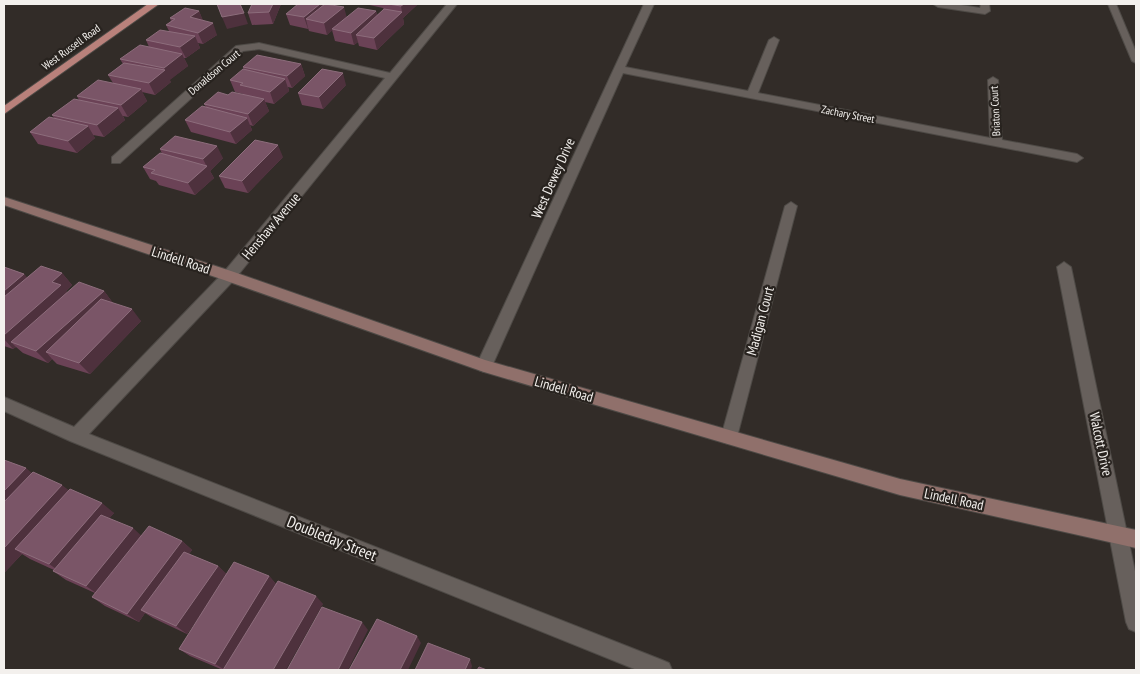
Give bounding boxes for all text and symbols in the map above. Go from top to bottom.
street label: West Russell Road [39,21,103,73]
street label: Donaldson Court [185,46,243,98]
street label: Briaton Court [987,85,1003,137]
street label: Zachary Street [820,102,876,126]
street label: West Dewey Drive [527,135,579,221]
street label: Henshaw Avenue [238,189,304,263]
street label: Lindell Road [150,242,212,278]
street label: Madigan Court [742,284,778,357]
street label: Lindell Road [533,372,595,406]
street label: Walcott Drive [1085,410,1117,478]
street label: Lindell Road [923,484,985,514]
street label: Doubleday Street [284,511,380,565]

